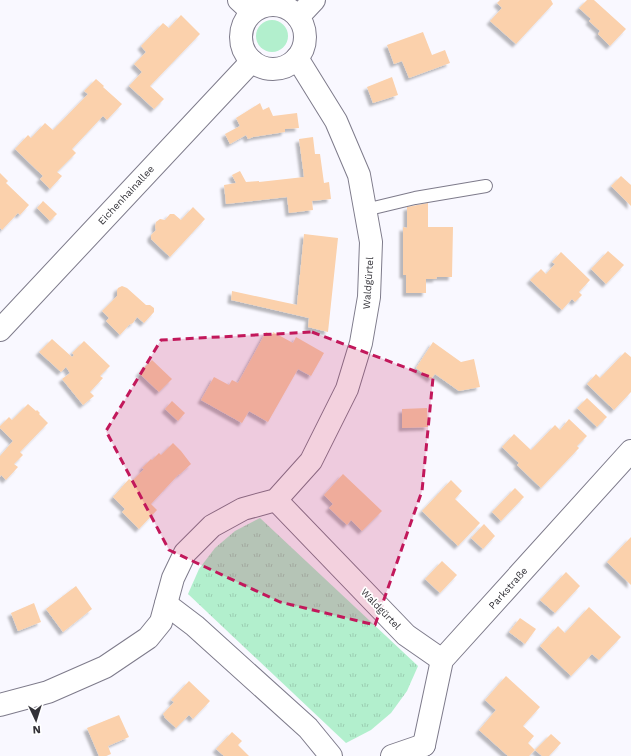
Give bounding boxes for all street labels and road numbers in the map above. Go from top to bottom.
street label: Eichenhainallee [96,163,156,227]
street label: Waldgürtel [361,256,375,310]
street label: Parkstraße [486,565,530,611]
street label: Waldgürtel [359,586,403,632]

